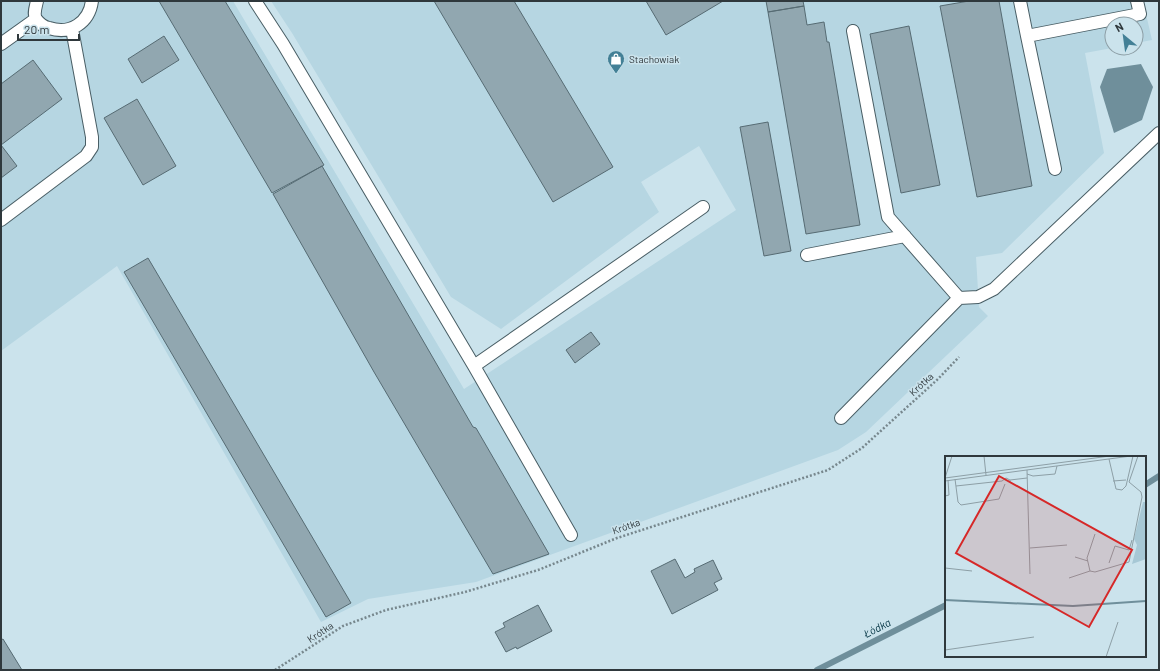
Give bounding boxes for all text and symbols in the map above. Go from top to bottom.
scale bar [18,16,79,42]
north arrow [1104,16,1144,56]
text: N [1113,19,1125,34]
text: 20 m [24,22,50,36]
shop icon: Stachowiak [606,49,626,74]
place label: Stachowiak [629,53,679,65]
street label: Krótka [906,370,936,398]
inset map [945,456,1146,657]
street label: Krótka [610,516,642,536]
water label: Łódka [860,615,893,640]
street label: Krótka [305,619,335,645]

